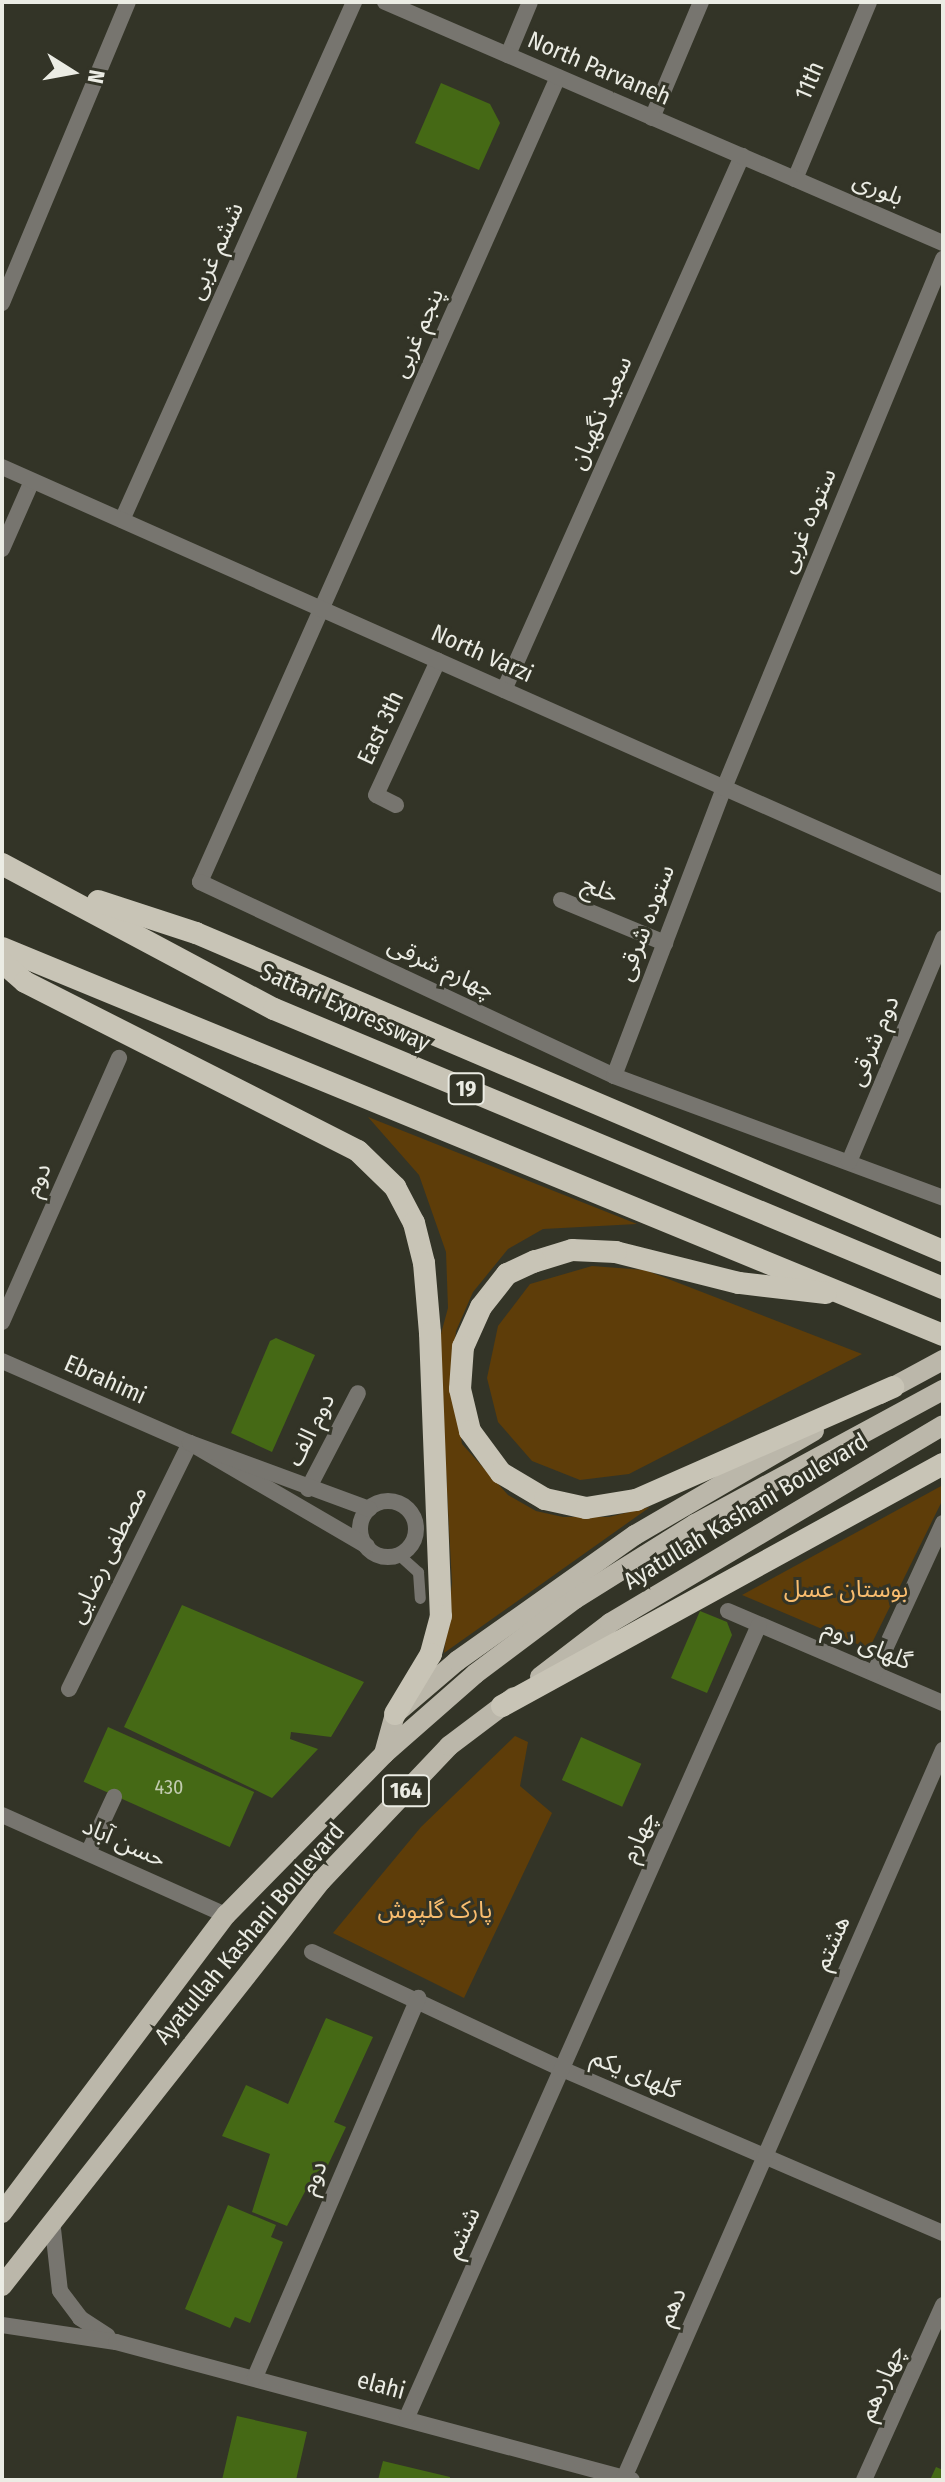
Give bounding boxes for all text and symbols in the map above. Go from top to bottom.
street label: North Parvaneh [523,26,675,112]
north arrow [32,32,112,112]
street label: 11th [789,57,831,105]
text: N [82,68,111,86]
street label: بلوری [848,166,908,212]
street label: ششم غربی [182,198,250,304]
street label: پنجم غربی [386,284,450,382]
street label: سعید نگهبان [563,352,639,474]
street label: ستوده غربی [773,464,843,578]
street label: North Varzi [427,619,537,689]
street label: East 3th [352,687,410,769]
street label: ستوده شرقی [611,861,681,985]
street label: خلج [577,870,623,910]
street label: چهارم شرقی [383,931,499,1005]
street label: Sattari Expressway [256,958,434,1058]
street label: دوم شرقی [842,991,906,1091]
road number: 19 [446,1071,486,1107]
street label: دوم [18,1159,58,1201]
street label: Ebrahimi [60,1349,150,1411]
street label: دوم الف [281,1389,341,1471]
street label: Ayatullah Kashani Boulevard [619,1428,873,1596]
street label: مصطفی رضایی [62,1482,154,1628]
park label: بوستان عسل [784,1576,908,1604]
street label: گلهای دوم [818,1613,916,1677]
road number: 164 [380,1773,432,1809]
house number: 430 [155,1775,183,1799]
street label: چهارم [615,1807,663,1867]
street label: حسن آباد [78,1812,170,1874]
street label: Ayatullah Kashani Boulevard [149,1818,351,2050]
park label: پارک گلپوش [377,1897,493,1925]
street label: هشتم [807,1911,857,1975]
street label: گلهای یکم [587,2043,683,2105]
street label: دوم [294,2157,334,2199]
street label: ششم [439,2203,487,2263]
street label: دهم [651,2283,693,2331]
street label: چهاردهم [853,2341,911,2425]
street label: elahi [354,2366,408,2406]

